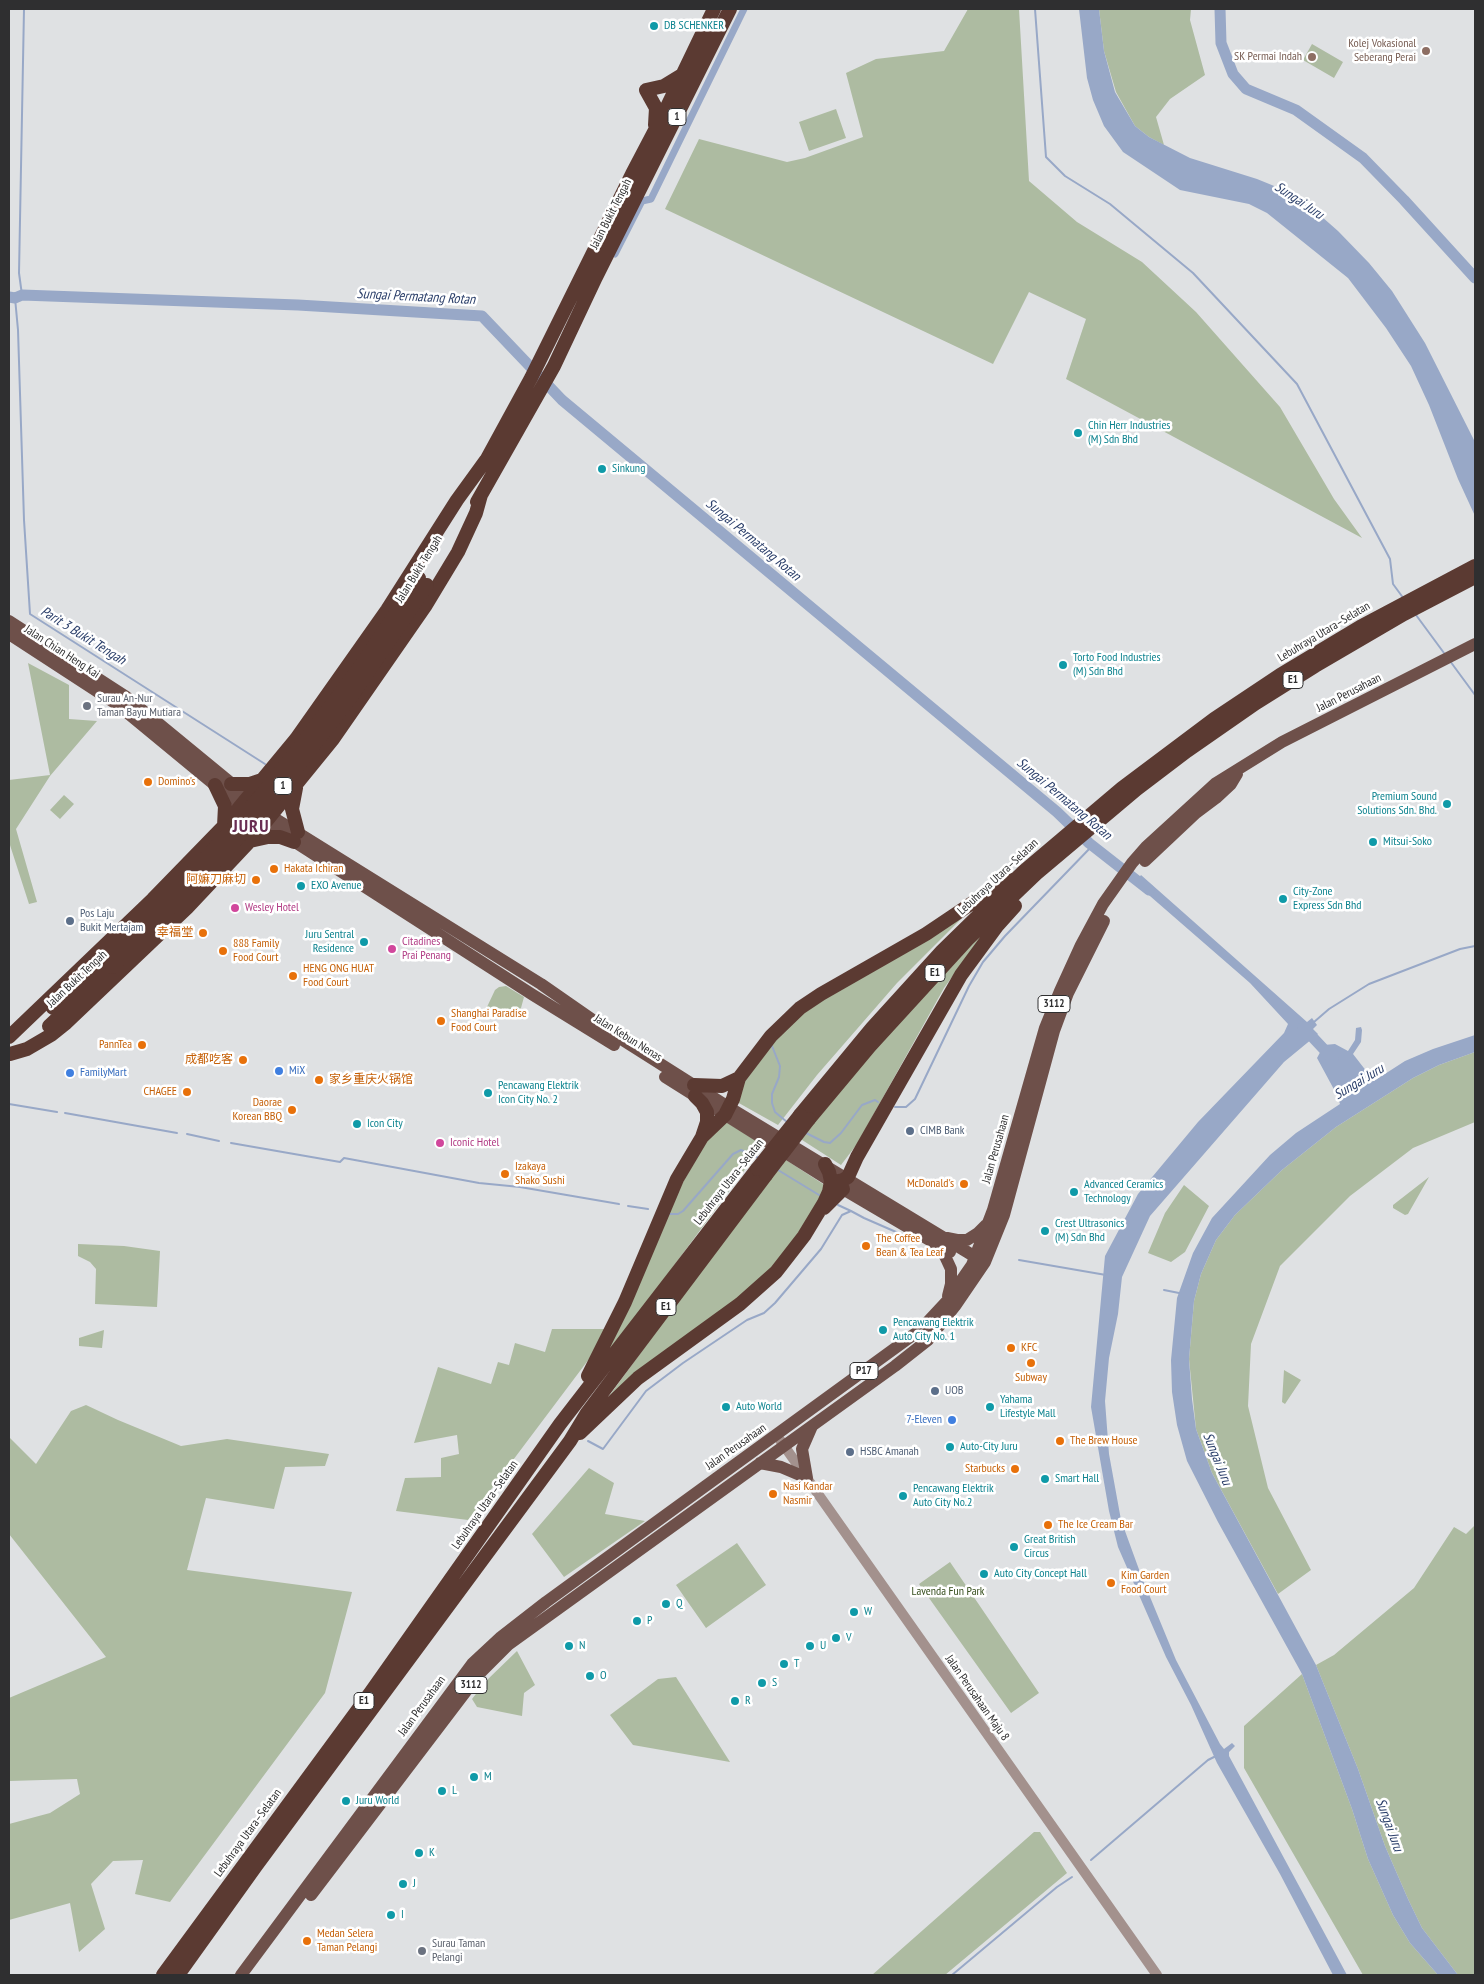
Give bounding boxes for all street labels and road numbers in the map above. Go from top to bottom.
road number: 1 [668,108,686,125]
street label: Jalan Bukit Tengah [587,177,635,251]
street label: Jalan Bukit Tengah [393,533,445,605]
street label: Lebuhraya Utara–Selatan [1275,599,1373,665]
street label: Jalan Chian Heng Kai [22,622,102,682]
street label: Jalan Perusahaan [1314,671,1384,715]
road number: E1 [1283,672,1303,688]
road number: 1 [274,778,292,794]
street label: Lebuhraya Utara–Selatan [955,836,1041,918]
street label: Jalan Bukit Tengah [44,948,110,1010]
road number: E1 [925,964,945,981]
road number: 3112 [1038,996,1070,1012]
street label: Jalan Kebun Nenas [591,1011,665,1065]
street label: Jalan Perusahaan [979,1113,1013,1185]
street label: Lebuhraya Utara–Selatan [691,1136,767,1228]
road number: E1 [656,1298,676,1315]
road number: P17 [850,1362,878,1380]
street label: Jalan Perusahaan [703,1421,769,1473]
street label: Lebuhraya Utara–Selatan [449,1458,521,1552]
street label: Jalan Perusahaan Maju 8 [942,1652,1012,1744]
street label: Jalan Perusahaan [395,1673,449,1739]
road number: 3112 [455,1676,487,1694]
road number: E1 [354,1692,374,1710]
street label: Lebuhraya Utara–Selatan [211,1786,285,1880]

